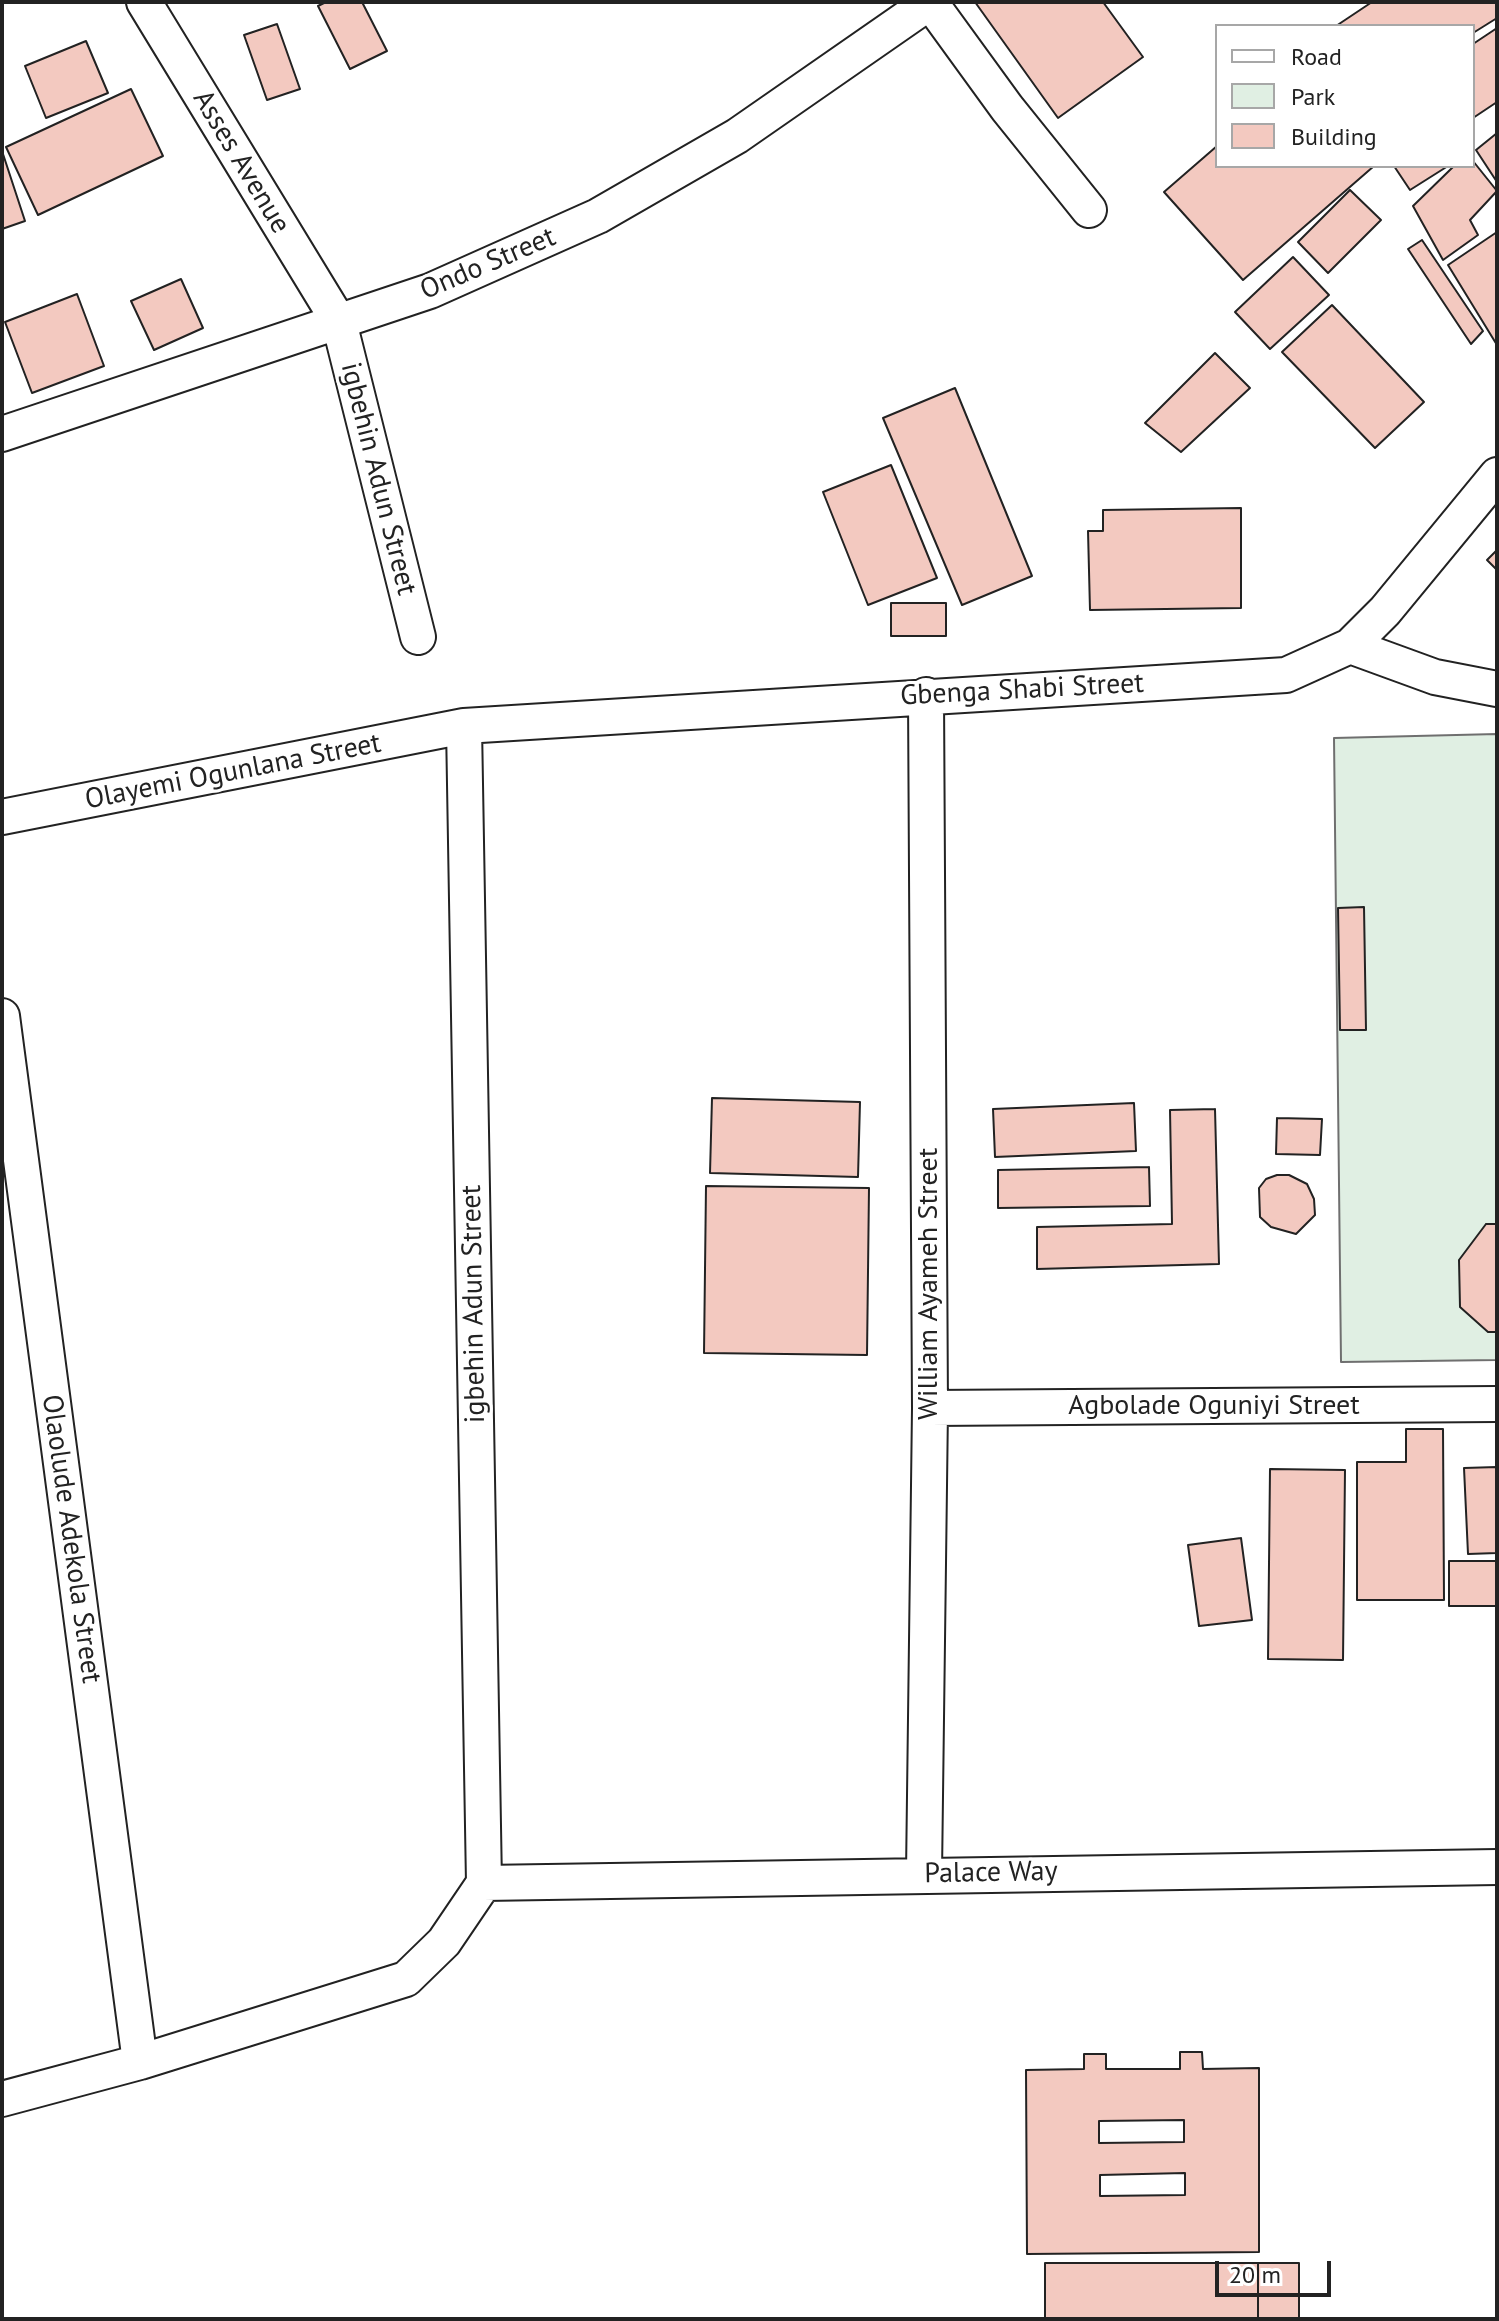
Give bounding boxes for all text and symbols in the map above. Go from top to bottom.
legend [1215,24,1475,168]
text: Road [1291,41,1342,72]
text: Park [1291,81,1335,112]
street label: Asses Avenue [185,84,297,240]
text: Building [1291,121,1377,152]
street label: Ondo Street [415,220,561,308]
street label: igbehin Adun Street [333,359,423,599]
street label: Gbenga Shabi Street [899,667,1145,713]
street label: Olayemi Ogunlana Street [82,727,384,817]
street label: William Ayameh Street [912,1148,946,1420]
street label: igbehin Adun Street [455,1185,493,1423]
street label: Agbolade Oguniyi Street [1068,1389,1360,1423]
street label: Olaolude Adekola Street [34,1393,108,1685]
street label: Palace Way [924,1855,1058,1891]
scale bar [1219,2245,1335,2295]
text: 20 m [1229,2259,1281,2290]

